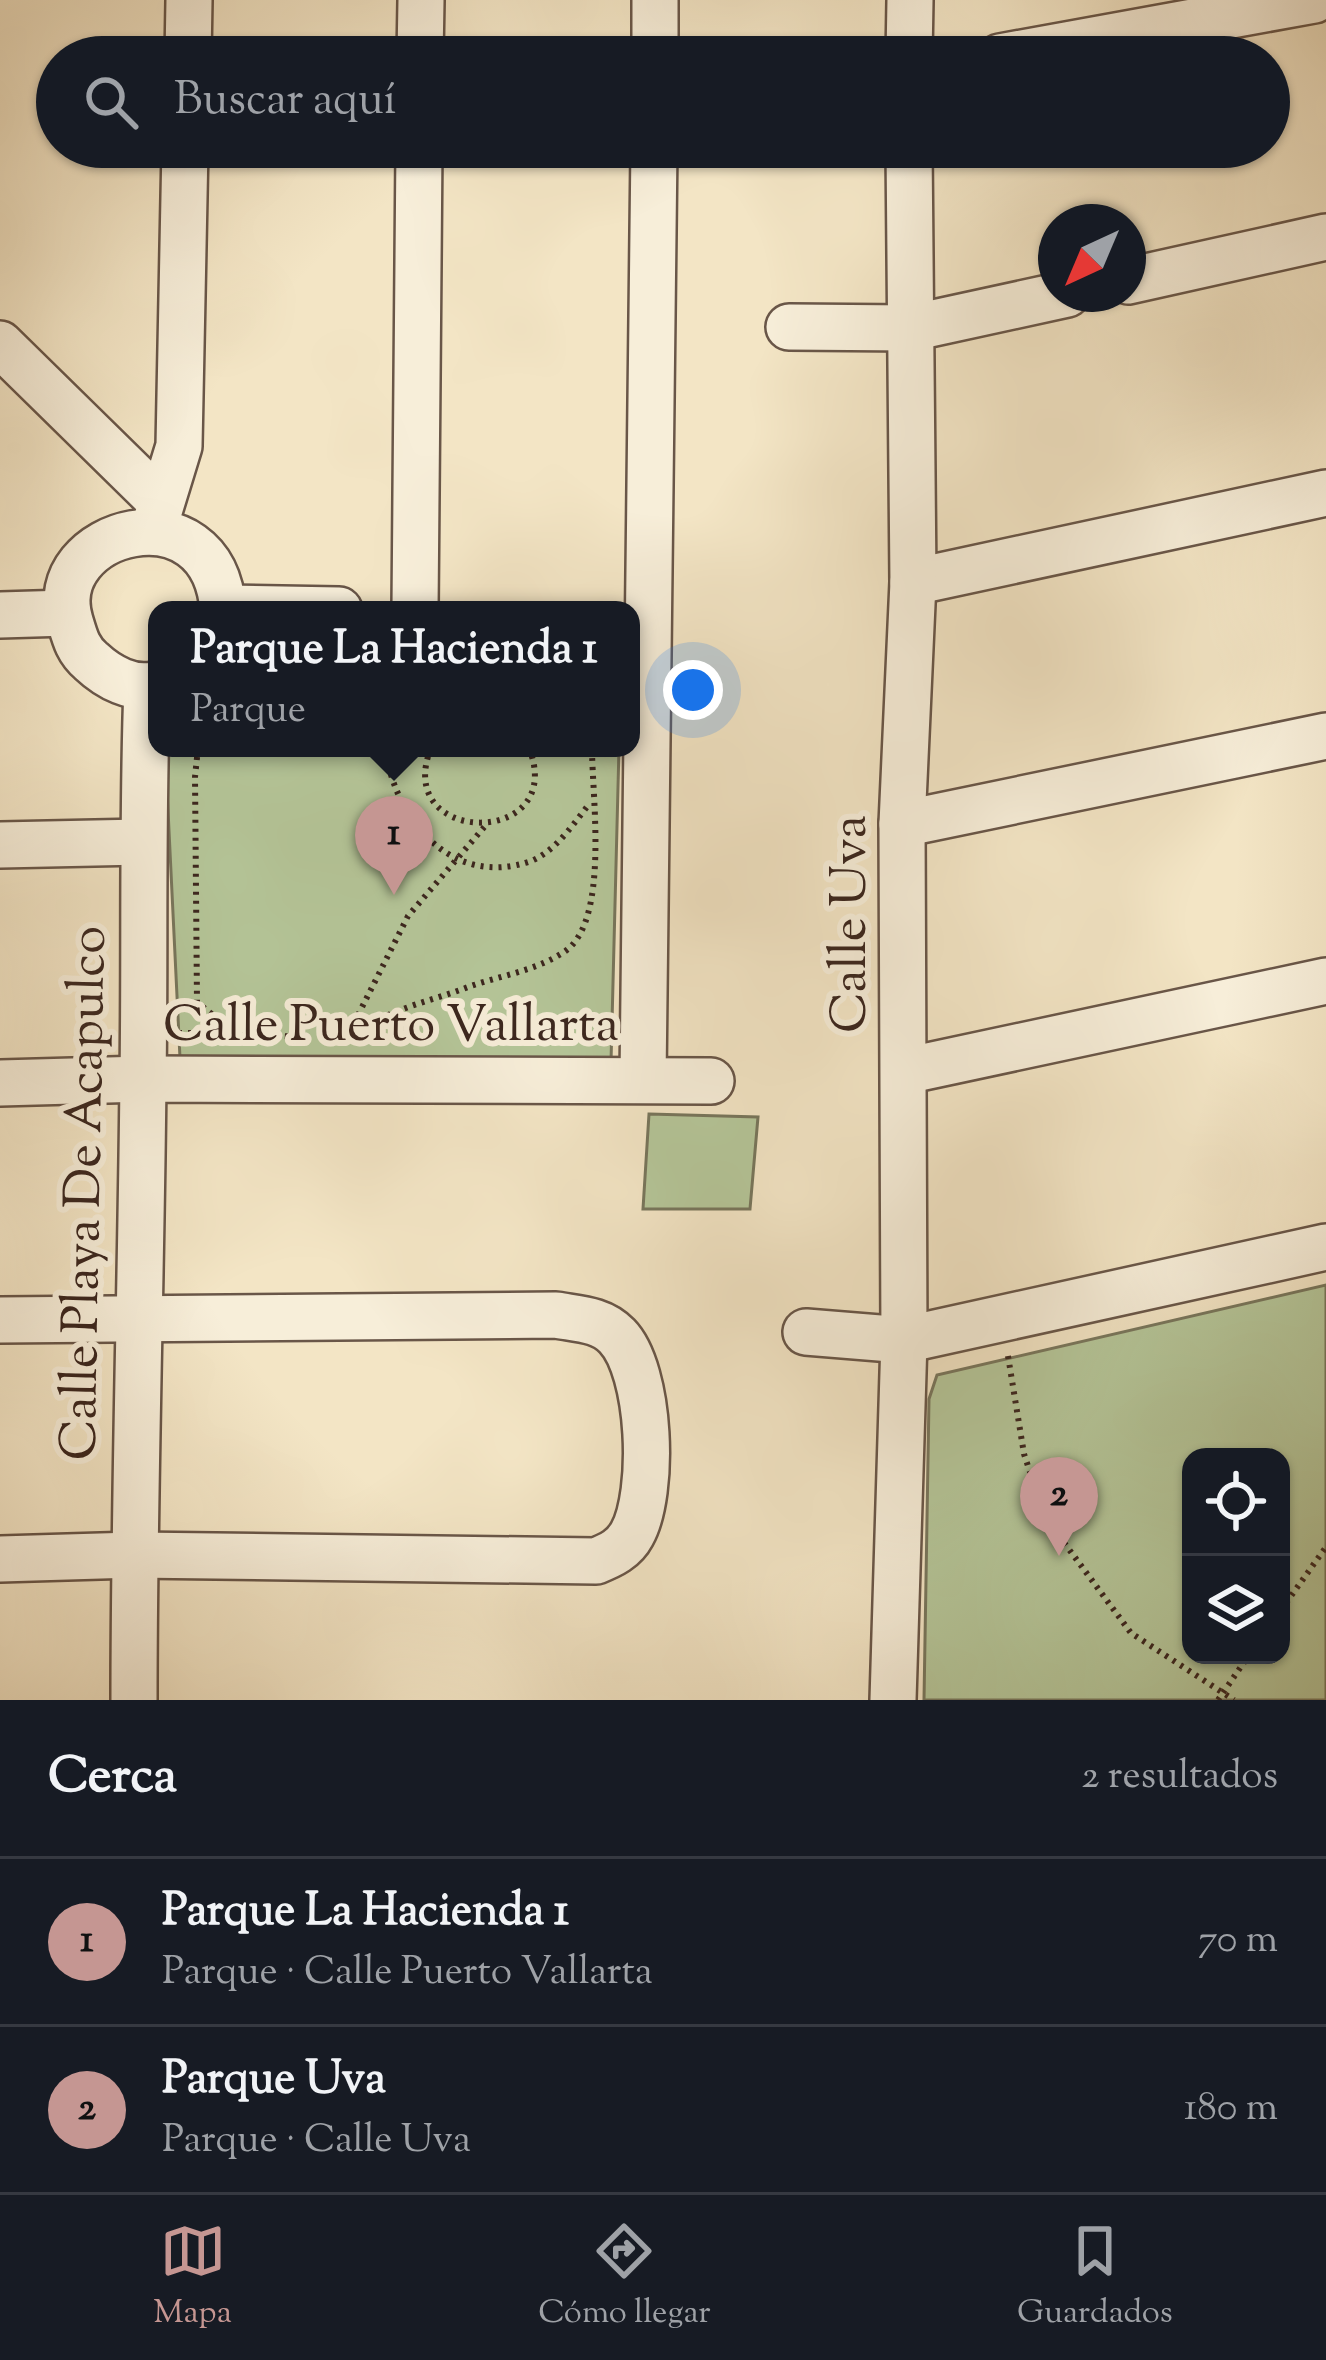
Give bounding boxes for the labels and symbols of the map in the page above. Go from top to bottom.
north arrow [1038,204,1146,312]
your location [663,660,723,720]
pin: 1 [355,796,433,895]
street label: Calle Uva [816,815,889,1033]
street label: Calle Playa De Acapulco [45,925,128,1461]
street label: Calle Puerto Vallarta [163,991,619,1064]
pin: 2 [1020,1457,1098,1556]

